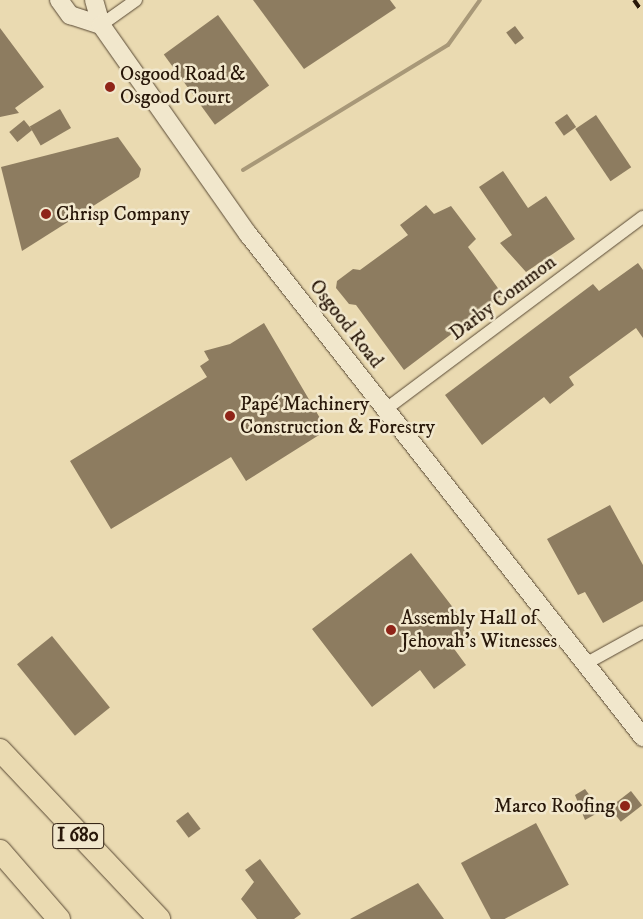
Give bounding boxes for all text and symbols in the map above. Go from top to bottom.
place label: Osgood Road & Osgood Court [120,63,245,110]
marker: Osgood Road & Osgood Court [104,81,116,93]
place label: Chrisp Company [56,202,190,226]
marker: Chrisp Company [40,208,52,220]
street label: Darby Common [445,250,561,346]
street label: Osgood Road [304,275,388,373]
place label: Papé Machinery Construction & Forestry [240,392,435,439]
marker: Papé Machinery Construction & Forestry [224,410,236,422]
place label: Assembly Hall of Jehovah's Witnesses [401,606,557,653]
marker: Assembly Hall of Jehovah's Witnesses [385,624,397,636]
place label: Marco Roofing [494,794,615,818]
marker: Marco Roofing [619,800,631,812]
road number: I 680 [52,819,104,852]

